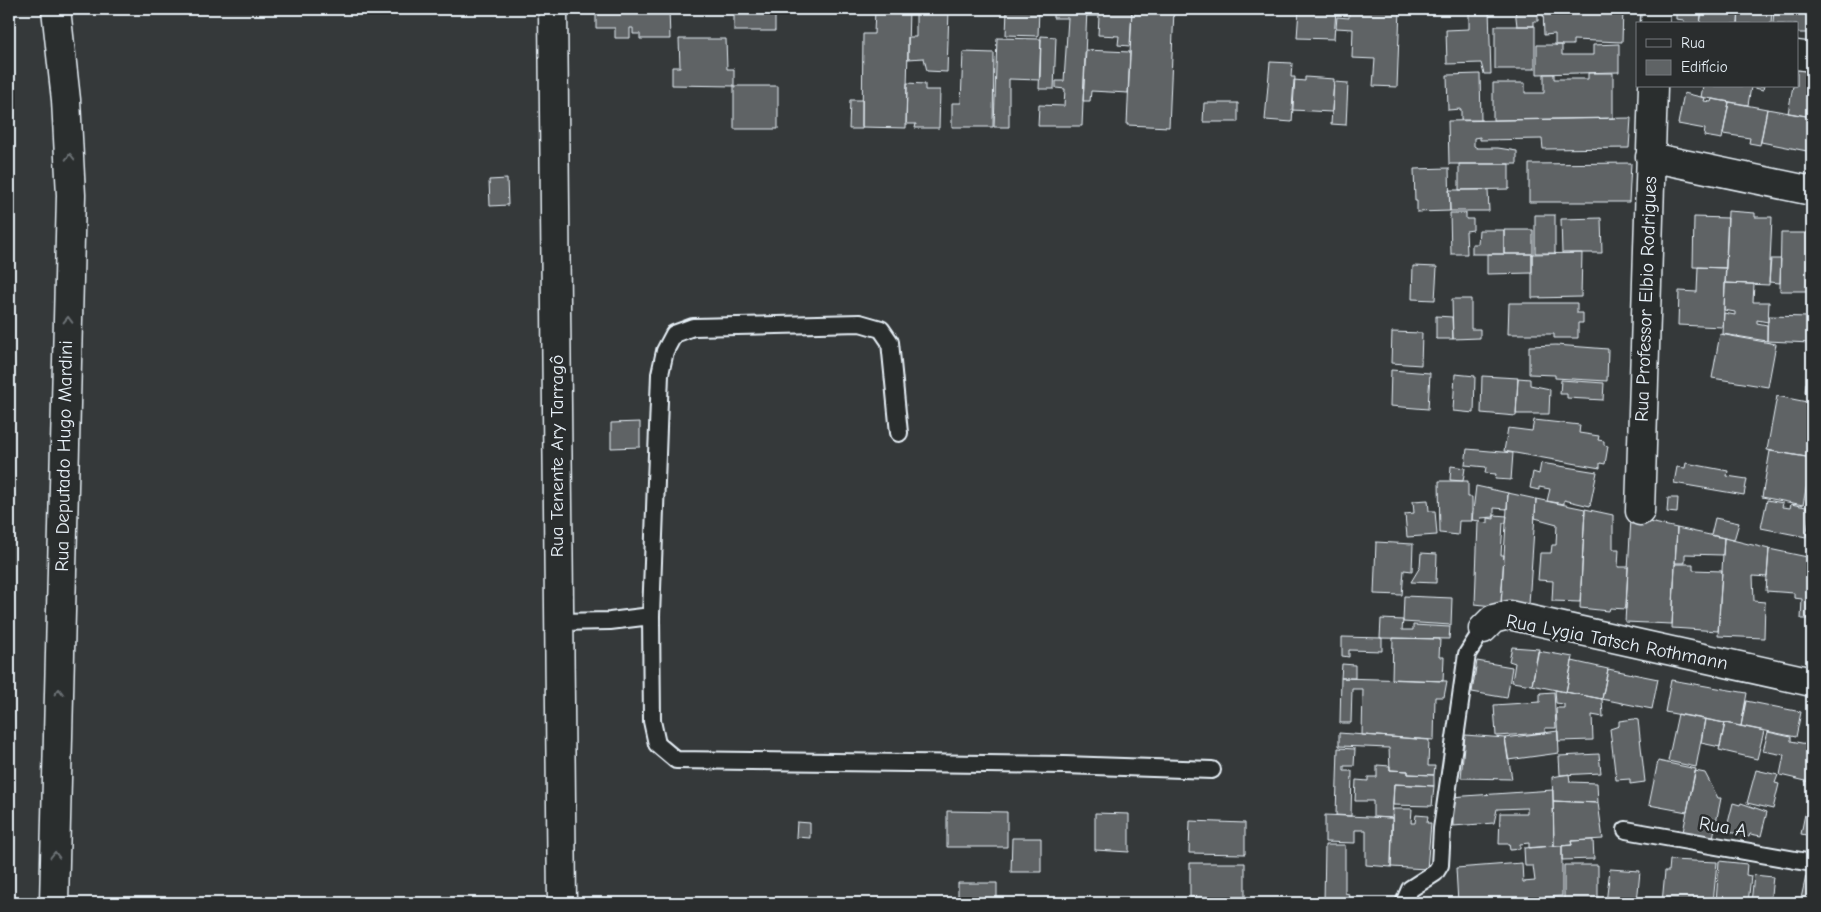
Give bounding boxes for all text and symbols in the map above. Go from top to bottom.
legend [1636,22,1798,88]
text: Rua [1681,34,1705,52]
text: Edifício [1681,58,1728,76]
one-way arrow [64,153,75,161]
street label: Rua Professor Elbio Rodrigues [1631,176,1661,422]
one-way arrow [62,315,73,323]
street label: Rua Deputado Hugo Mardini [51,340,77,572]
street label: Rua Tenente Ary Tarragô [546,355,568,557]
street label: Rua Lygia Tatsch Rothmann [1504,610,1730,674]
one-way arrow [54,688,64,696]
street label: Rua A [1697,812,1749,842]
one-way arrow [50,850,60,858]

